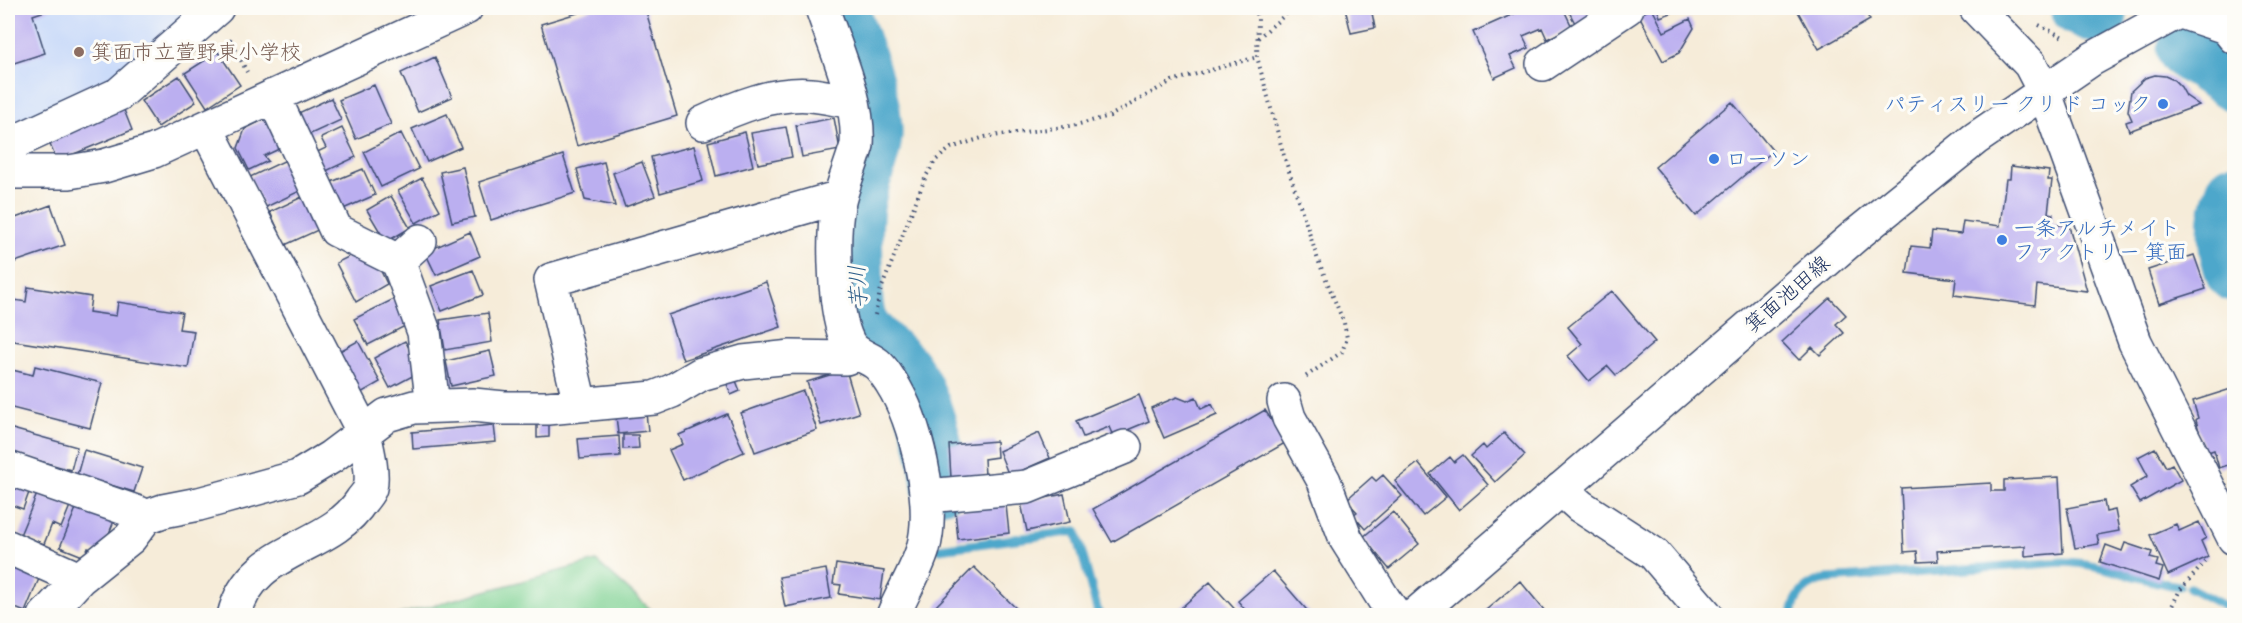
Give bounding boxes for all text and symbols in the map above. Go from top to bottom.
place label: 箕面市立萱野東小学校 [91,40,301,70]
marker: 箕面市立萱野東小学校 [72,45,86,59]
place label: パティスリー クリ ド コック [1885,92,2151,122]
marker: パティスリー クリ ド コック [2156,97,2170,111]
place label: ローソン [1726,147,1810,177]
marker: ローソン [1707,152,1721,166]
place label: 一条アルチメイト ファクトリー 箕面 [2014,216,2187,270]
marker: 一条アルチメイト ファクトリー 箕面 [1995,233,2009,247]
street label: 箕面池田線 [1740,251,1838,342]
water label: 芋川 [844,264,877,310]

